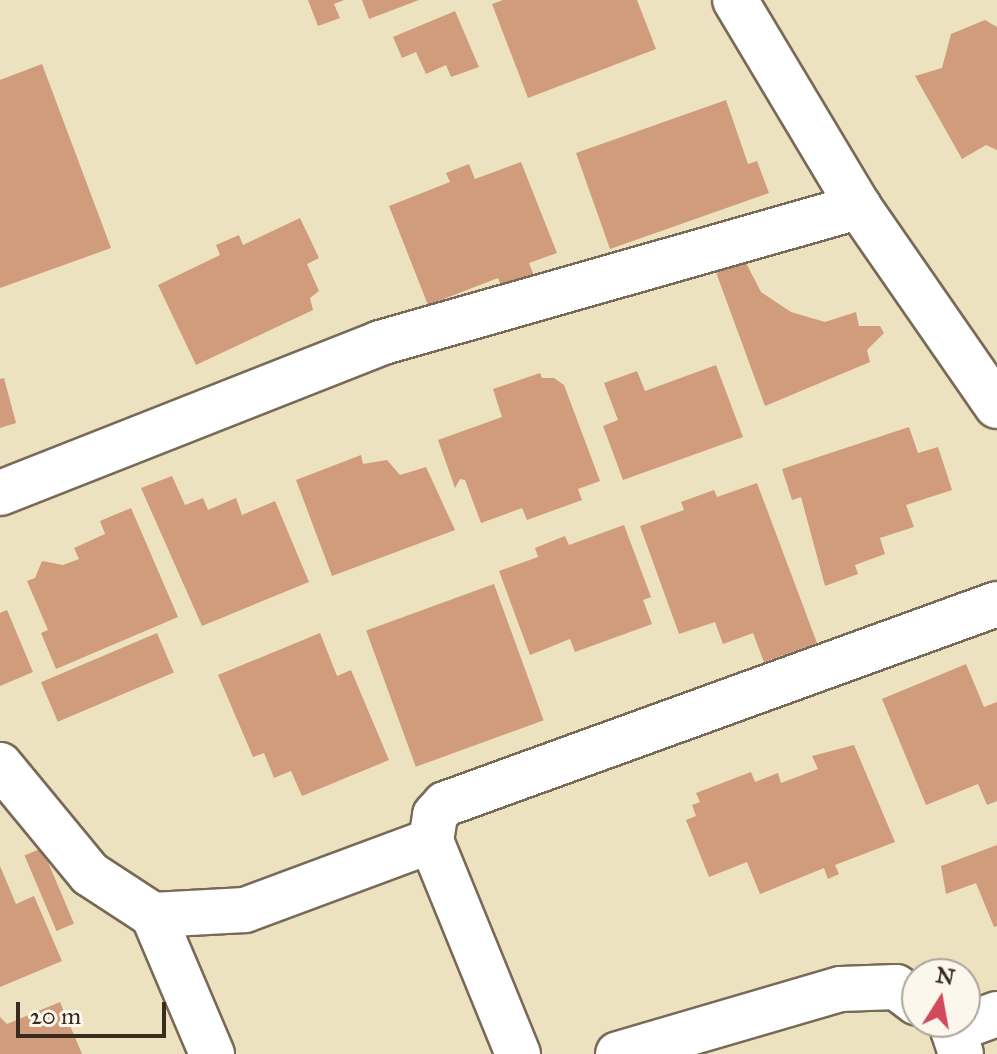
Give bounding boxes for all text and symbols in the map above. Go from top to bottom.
north arrow [901,958,981,1038]
text: N [934,961,957,991]
scale bar [20,986,170,1036]
text: 20 m [30,1001,81,1031]

